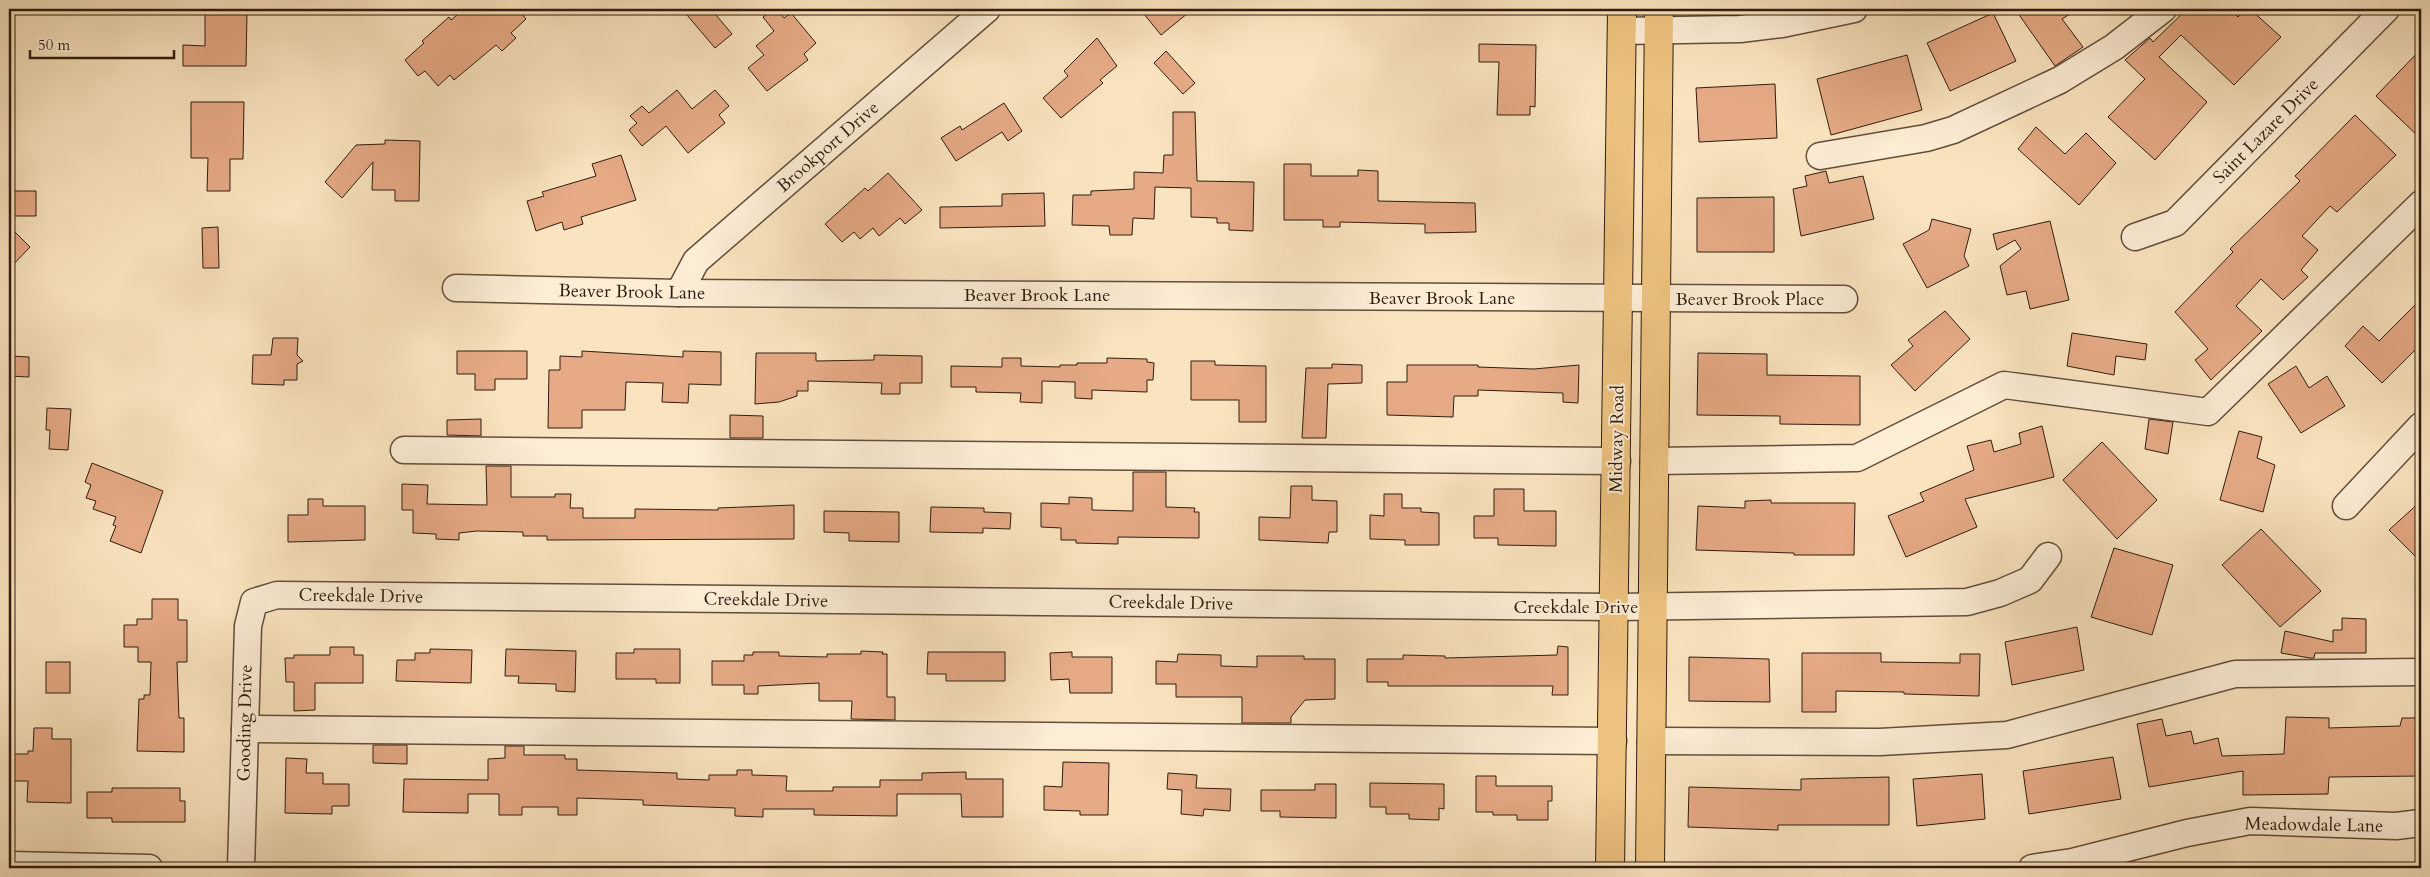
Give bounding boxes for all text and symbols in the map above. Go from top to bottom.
scale bar [30,28,174,60]
text: 50 m [38,35,70,55]
street label: Saint Lazare Drive [2208,73,2324,189]
street label: Brookport Drive [772,96,884,198]
street label: Beaver Brook Lane [558,278,706,306]
street label: Beaver Brook Lane [964,283,1110,308]
street label: Beaver Brook Lane [1369,286,1515,311]
street label: Beaver Brook Place [1676,287,1824,312]
street label: Midway Road [1604,385,1630,493]
street label: Creekdale Drive [298,582,424,610]
street label: Creekdale Drive [703,586,829,614]
street label: Creekdale Drive [1108,589,1234,617]
street label: Creekdale Drive [1514,595,1638,620]
street label: Gooding Drive [231,664,259,782]
street label: Meadowdale Lane [2244,811,2384,839]

